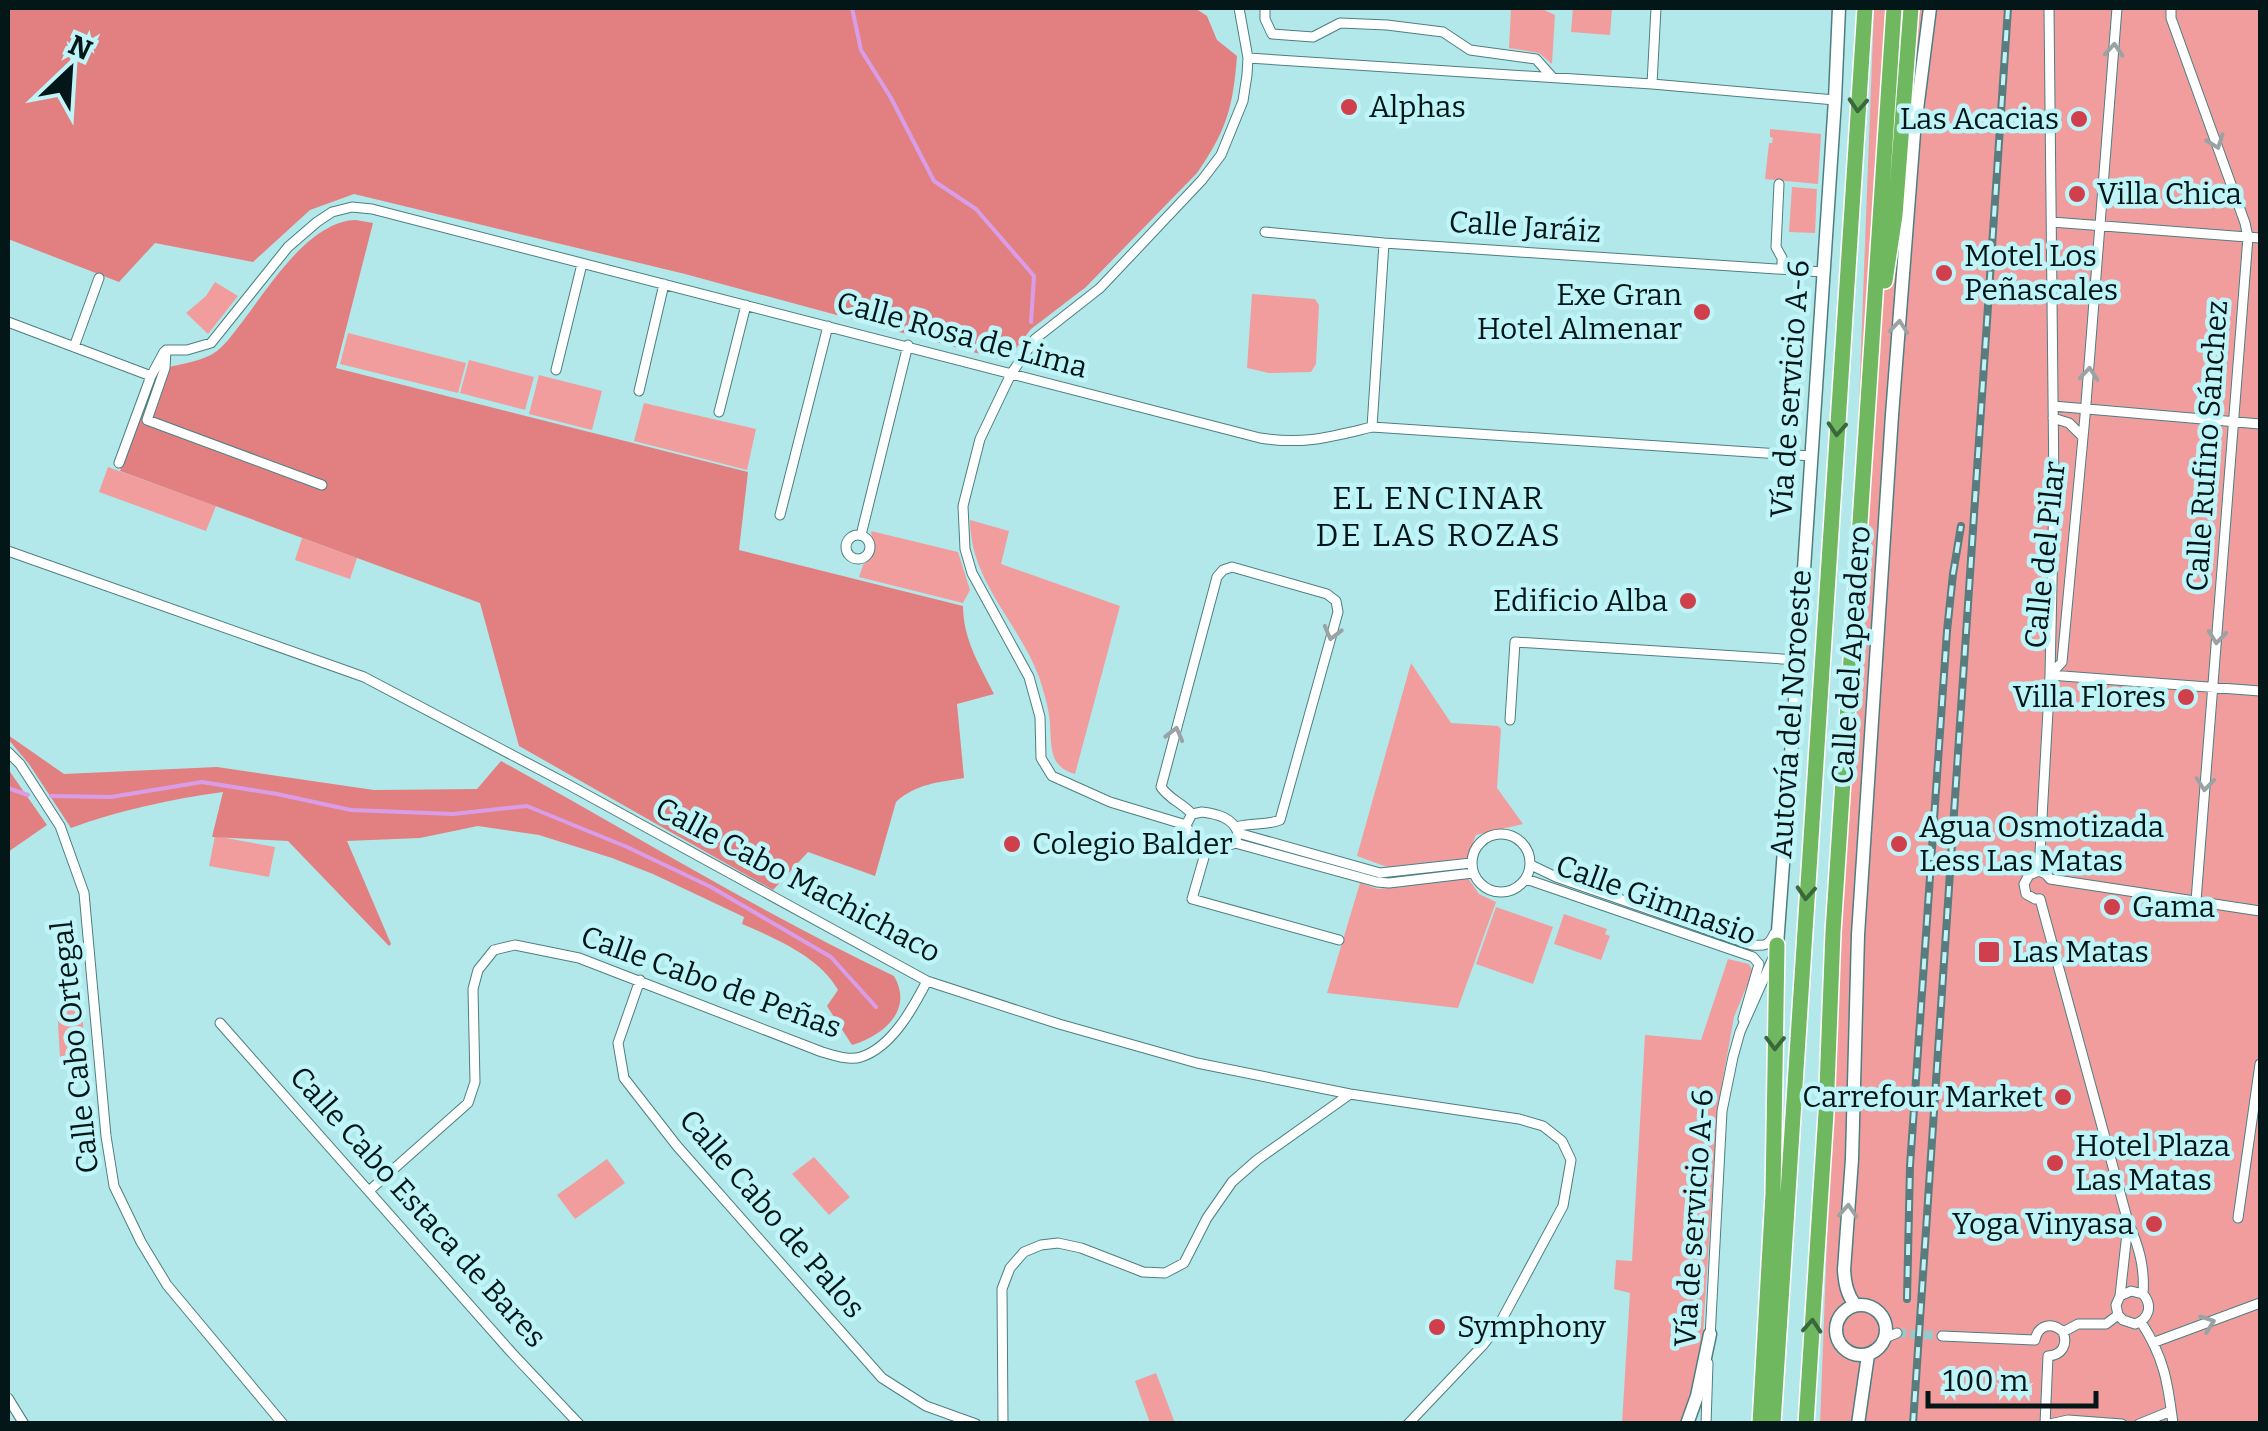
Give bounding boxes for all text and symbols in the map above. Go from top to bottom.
north arrow [20,20,120,120]
text: N [64,28,97,67]
one-way arrow [2103,41,2124,57]
place label: Alphas [1369,89,1466,125]
marker: Alphas [1338,96,1360,118]
one-way arrow [1848,97,1869,113]
place label: Las Acacias [1900,101,2059,137]
marker: Las Acacias [2068,108,2090,130]
one-way arrow [2204,133,2225,150]
place label: Villa Chica [2097,176,2242,212]
marker: Villa Chica [2066,183,2088,205]
street label: Calle Jaráiz [1448,204,1602,250]
place label: Motel Los Peñascales [1964,238,2118,308]
street label: Vía de servicio A-6 [1763,259,1817,519]
marker: Motel Los Peñascales [1933,262,1955,284]
place label: Exe Gran Hotel Almenar [1477,277,1682,347]
street label: Calle Rosa de Lima [833,284,1091,386]
street label: Calle Rufino Sánchez [2179,299,2235,593]
marker: Exe Gran Hotel Almenar [1691,301,1713,323]
one-way arrow [1888,319,1910,335]
one-way arrow [2077,365,2099,381]
one-way arrow [1827,422,1849,438]
street label: Calle del Pilar [2017,460,2073,650]
district label: EL ENCINAR DE LAS ROZAS [1315,479,1563,554]
street label: Calle del Apeadero [1824,525,1878,785]
street label: Autovía del Noroeste [1763,568,1819,860]
place label: Edificio Alba [1493,583,1668,619]
marker: Edificio Alba [1677,590,1699,612]
one-way arrow [1323,624,1344,641]
one-way arrow [2207,630,2228,646]
place label: Villa Flores [2013,679,2166,715]
marker: Villa Flores [2175,686,2197,708]
one-way arrow [1163,726,1184,743]
one-way arrow [2195,777,2217,793]
street label: Calle Cabo Machichaco [649,790,947,970]
place label: Agua Osmotizada Less Las Matas [1919,809,2164,879]
place label: Colegio Balder [1032,826,1233,862]
marker: Colegio Balder [1001,833,1023,855]
marker: Agua Osmotizada Less Las Matas [1888,833,1910,855]
street label: Calle Gimnasio [1551,847,1761,953]
one-way arrow [1796,886,1817,902]
place label: Gama [2132,889,2215,925]
marker: Gama [2101,896,2123,918]
street label: Calle Cabo de Peñas [576,918,846,1046]
street label: Calle Cabo Ortegal [44,919,106,1175]
place label: Las Matas [2012,934,2149,970]
marker: Las Matas [1976,939,2002,965]
one-way arrow [1764,1036,1786,1051]
street label: Calle Cabo Estaca de Bares [282,1059,554,1355]
place label: Carrefour Market [1802,1079,2043,1115]
marker: Carrefour Market [2052,1086,2074,1108]
street label: Vía de servicio A-6 [1667,1088,1721,1348]
street label: Calle Cabo de Palos [672,1102,872,1326]
place label: Hotel Plaza Las Matas [2075,1128,2230,1198]
marker: Hotel Plaza Las Matas [2044,1152,2066,1174]
one-way arrow [1837,1202,1859,1218]
place label: Yoga Vinyasa [1952,1206,2134,1242]
marker: Yoga Vinyasa [2143,1213,2165,1235]
place label: Symphony [1457,1309,1606,1345]
one-way arrow [2198,1314,2215,1335]
marker: Symphony [1426,1316,1448,1338]
one-way arrow [1801,1318,1822,1334]
scale bar [1928,1346,2096,1408]
text: 100 m [1943,1363,2029,1399]

